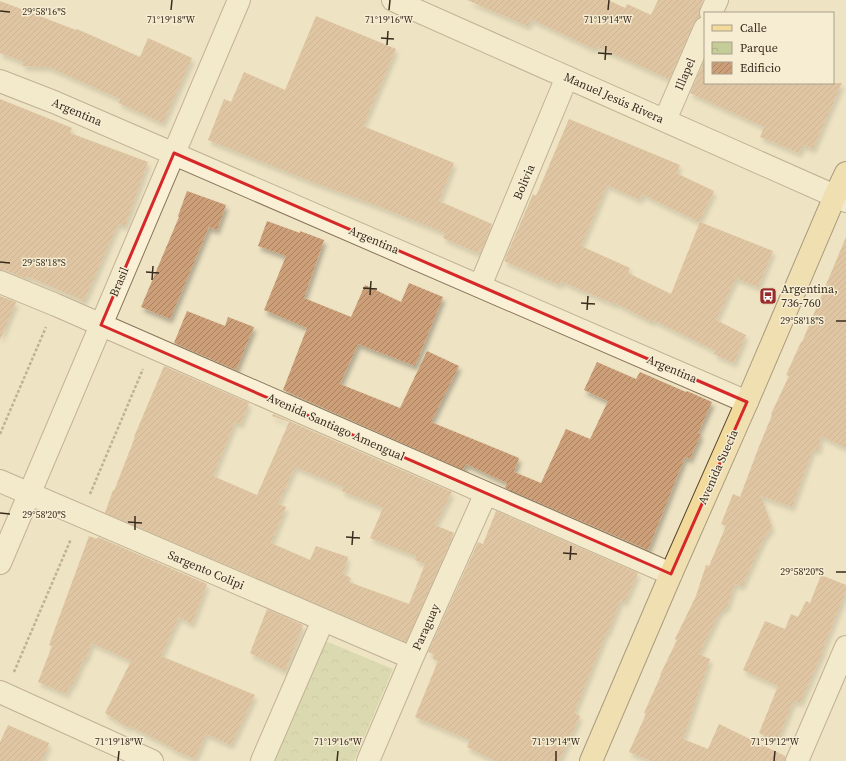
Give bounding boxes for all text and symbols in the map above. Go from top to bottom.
text: 29°58'16"S [22,5,66,18]
legend [704,12,834,84]
text: 71°19'18"W [147,13,196,26]
text: 71°19'16"W [365,13,414,26]
text: 71°19'14"W [584,13,633,26]
text: Calle [740,20,767,36]
text: Parque [740,40,778,56]
street label: Illapel [671,55,699,93]
text: Edificio [740,60,781,76]
street label: Manuel Jesús Rivera [561,69,667,128]
street label: Argentina [49,94,105,130]
street label: Bolivia [509,161,539,202]
street label: Argentina [346,222,402,258]
text: 29°58'18"S [22,256,66,269]
street label: Brasil [106,264,133,299]
place label: Argentina, 736-760 [781,281,838,311]
bus stop icon: Argentina, 736-760 [758,286,778,306]
text: 29°58'18"S [780,314,824,327]
street label: Argentina [644,351,700,387]
street label: Avenida Santiago Amengual [265,389,408,465]
street label: Avenida Suecia [694,426,742,507]
text: 29°58'20"S [22,508,66,521]
street label: Sargento Colipi [165,547,247,593]
text: 29°58'20"S [780,565,824,578]
street label: Paraguay [409,600,444,653]
text: 71°19'18"W [95,735,144,748]
text: 71°19'16"W [314,735,363,748]
text: 71°19'14"W [532,735,581,748]
text: 71°19'12"W [751,735,800,748]

